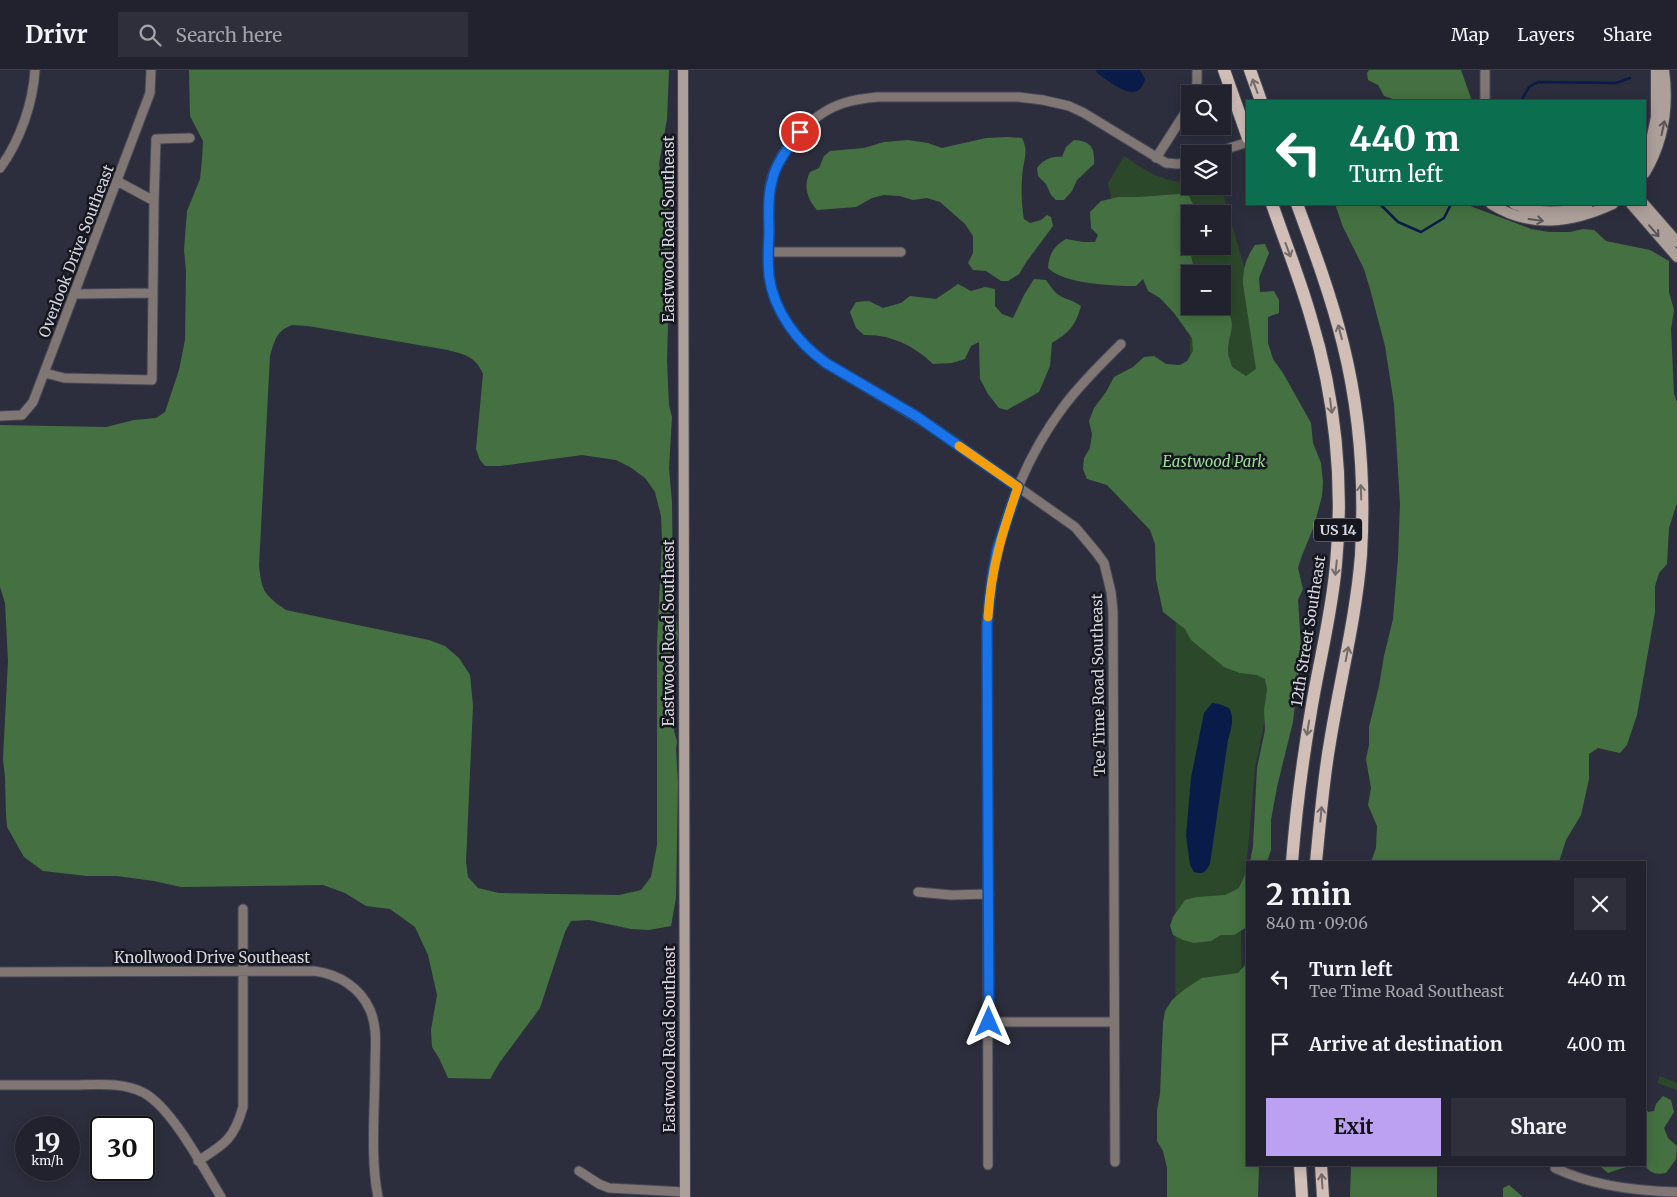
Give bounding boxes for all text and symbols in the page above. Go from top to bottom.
search box [118,12,468,57]
text: Drivr [25,19,88,50]
icon: search [136,21,164,49]
text: Search here [176,23,282,47]
text: Map [1451,23,1489,46]
text: Layers [1517,23,1575,46]
text: Share [1603,23,1652,46]
one-way arrow [1250,78,1259,94]
map controls [1181,85,1231,315]
button: search [1181,85,1231,135]
pin [779,111,821,153]
text: 440 m [1349,117,1460,161]
icon: arrive [786,118,814,146]
icon: left [1266,120,1331,185]
one-way arrow [1659,121,1668,137]
street label: Eastwood Road Southeast [659,135,678,322]
button: layers [1181,145,1231,195]
text: Turn left [1349,160,1443,188]
street label: Overlook Drive Southeast [34,162,118,340]
button: + [1181,205,1231,255]
one-way arrow [1528,215,1544,225]
one-way arrow [1648,224,1660,237]
one-way arrow [1284,241,1293,257]
button: − [1181,265,1231,315]
one-way arrow [1335,324,1344,340]
one-way arrow [1326,398,1336,414]
park label: Eastwood Park [1163,452,1266,471]
one-way arrow [1356,485,1366,501]
road number: US 14 [1314,518,1362,542]
street label: Eastwood Road Southeast [659,539,678,726]
street label: 12th Street Southeast [1287,554,1329,708]
one-way arrow [1331,560,1341,576]
street label: Tee Time Road Southeast [1087,593,1109,777]
one-way arrow [1342,646,1352,662]
one-way arrow [1303,720,1313,736]
one-way arrow [1316,806,1325,822]
text: 2 min [1266,875,1351,913]
button: close [1574,878,1626,930]
text: 840 m · 09:06 [1266,913,1368,933]
street label: Eastwood Road Southeast [660,945,679,1132]
street label: Knollwood Drive Southeast [114,948,310,967]
text: Turn left [1309,957,1393,981]
icon: left [1266,965,1294,993]
text: 440 m [1567,967,1626,991]
text: Tee Time Road Southeast [1309,981,1504,1001]
position arrow [962,995,1014,1047]
icon: arrive [1266,1030,1294,1058]
text: Arrive at destination [1309,1032,1503,1056]
text: 400 m [1566,1032,1626,1056]
button: Exit [1266,1098,1441,1156]
button: Share [1451,1098,1626,1156]
speed limit sign: 30 [90,1116,155,1181]
text: 19 [35,1126,60,1158]
text: km/h [32,1153,63,1168]
one-way arrow [1317,1173,1326,1189]

